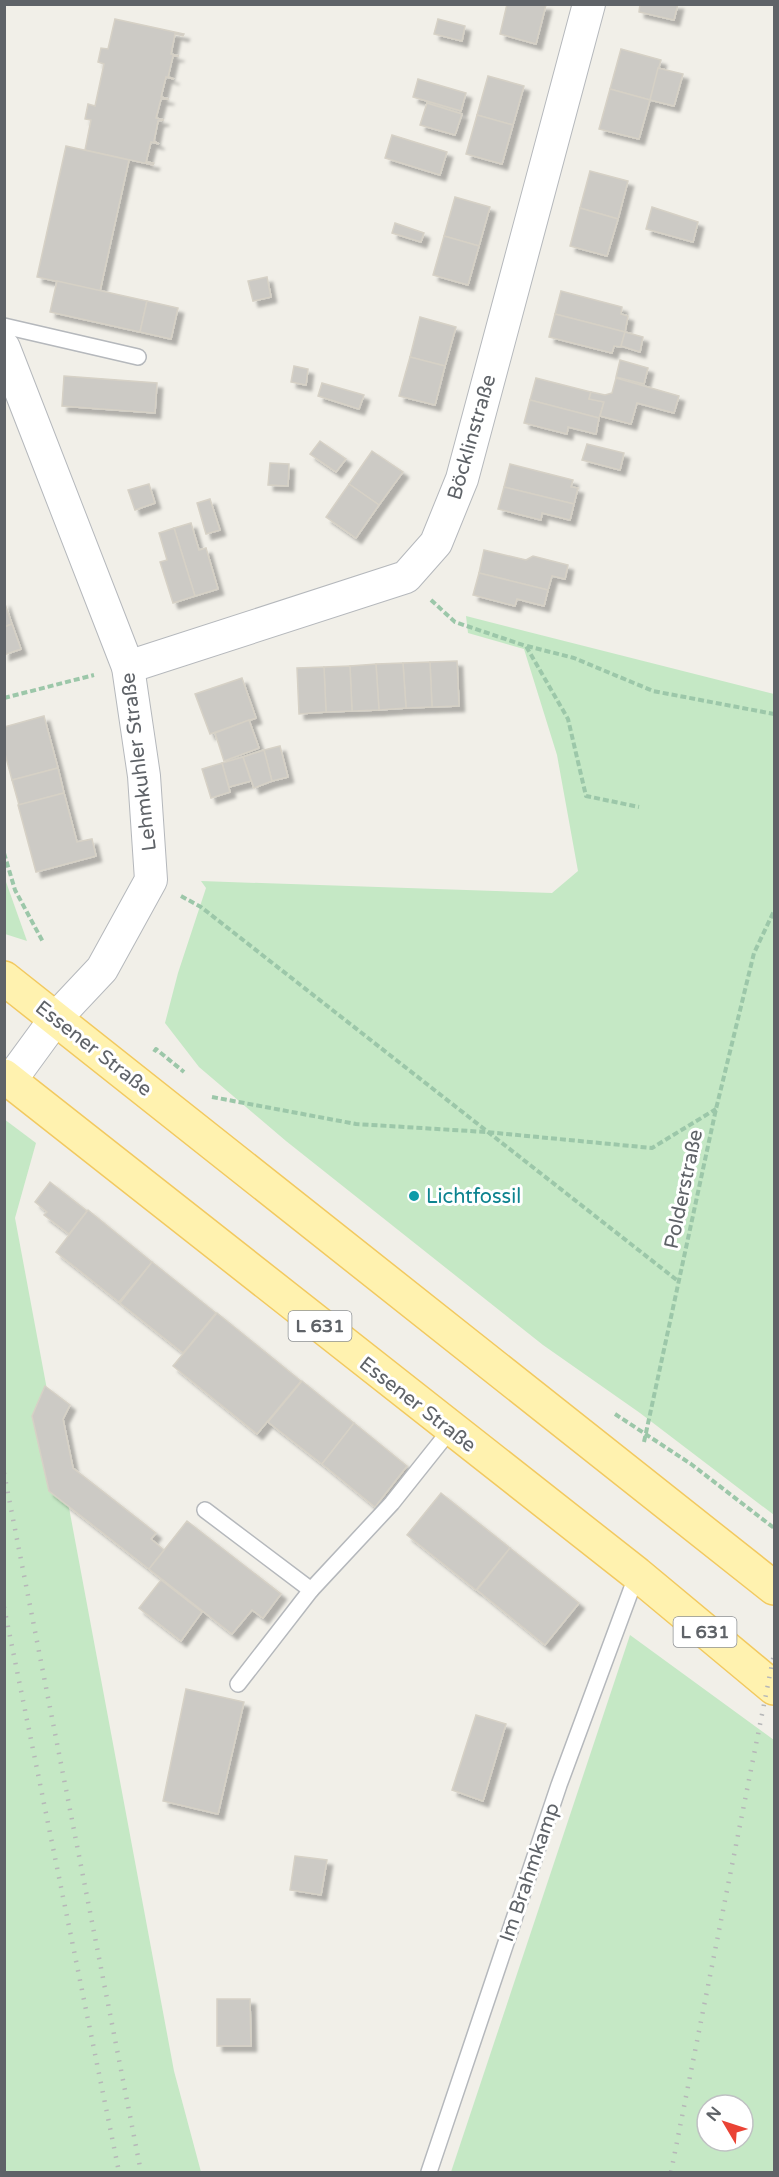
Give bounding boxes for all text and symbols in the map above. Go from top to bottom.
street label: Böcklinstraße [443,372,501,503]
street label: Lehmkuhler Straße [116,671,162,853]
street label: Essener Straße [30,996,156,1102]
street label: Polderstraße [660,1127,708,1251]
place label: Lichtfossil [426,1185,521,1209]
marker: Lichtfossil [407,1189,421,1203]
road number: L 631 [288,1311,352,1341]
street label: Essener Straße [354,1352,480,1458]
road number: L 631 [674,1617,736,1647]
street label: Im Brahmkamp [495,1800,565,1945]
north arrow [695,2093,755,2153]
text: N [702,2103,726,2125]

